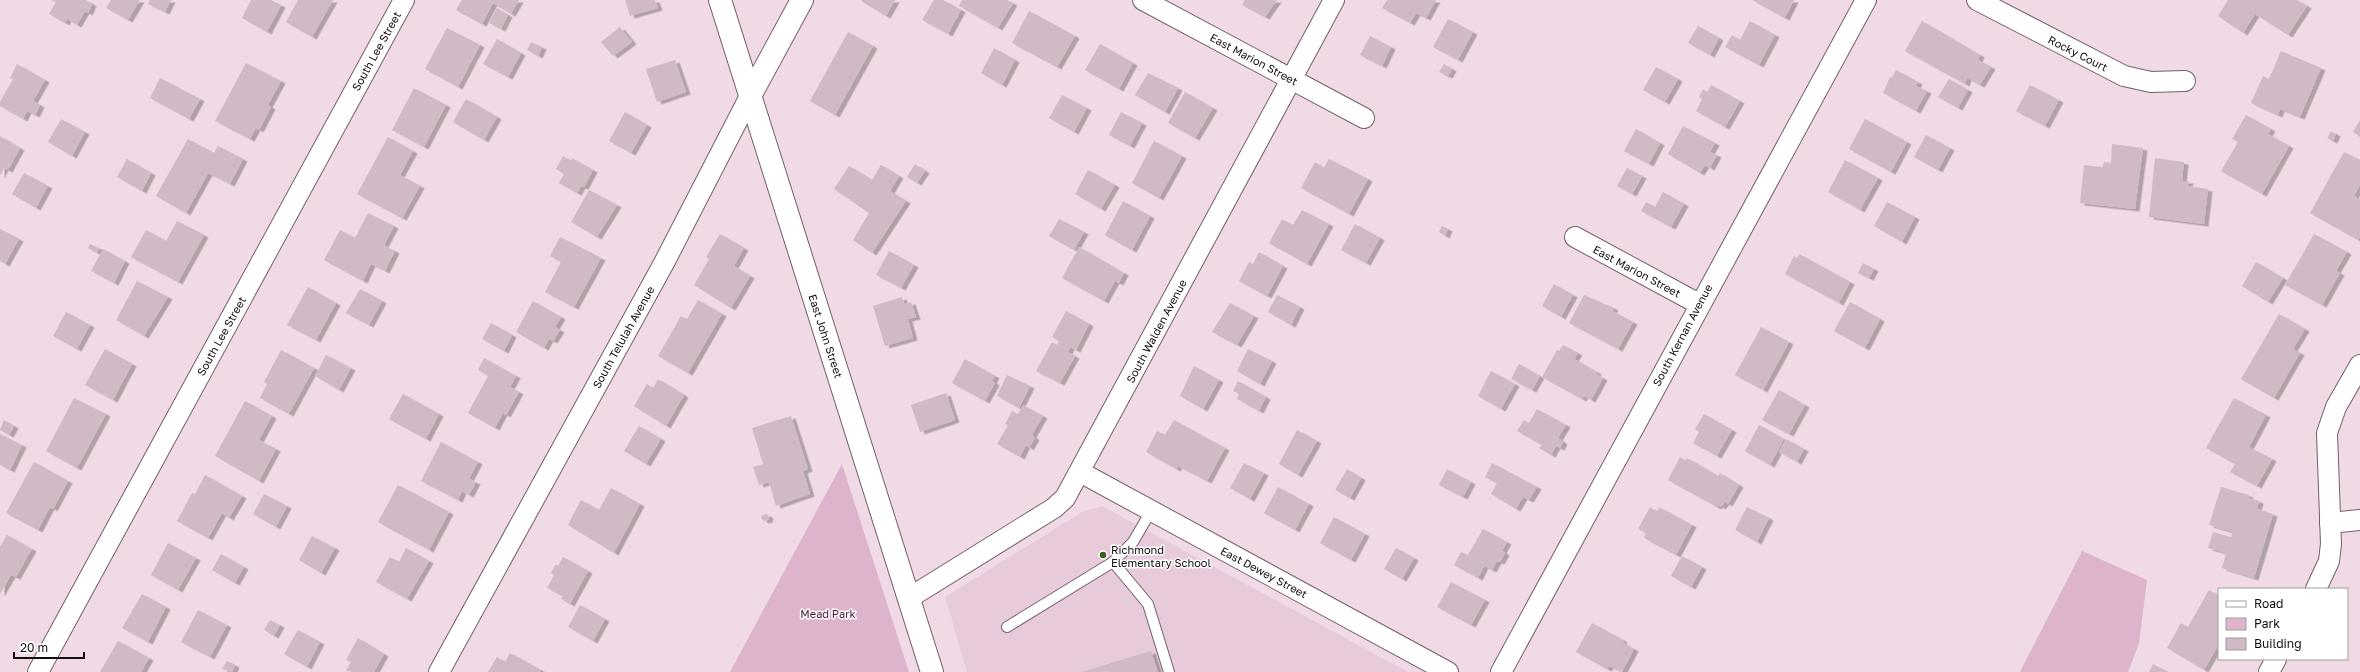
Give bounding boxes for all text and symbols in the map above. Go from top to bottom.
street label: South Lee Street [349,9,403,93]
street label: East Marion Street [1208,30,1300,88]
street label: Rocky Court [2046,32,2110,74]
street label: East Marion Street [1591,242,1683,300]
street label: South Walden Avenue [1123,277,1189,385]
street label: South Kernan Avenue [1650,282,1714,388]
street label: South Telulah Avenue [590,284,656,390]
street label: East John Street [806,292,846,380]
street label: South Lee Street [194,294,248,378]
place label: Richmond Elementary School [1111,543,1211,569]
street label: East Dewey Street [1218,544,1310,600]
marker: Richmond Elementary School [1098,550,1108,560]
legend [2218,588,2348,660]
text: Road [2254,596,2283,611]
park label: Mead Park [800,607,856,620]
text: Park [2254,616,2280,631]
scale bar [14,634,84,660]
text: Building [2254,636,2302,651]
text: 20 m [20,640,48,655]

